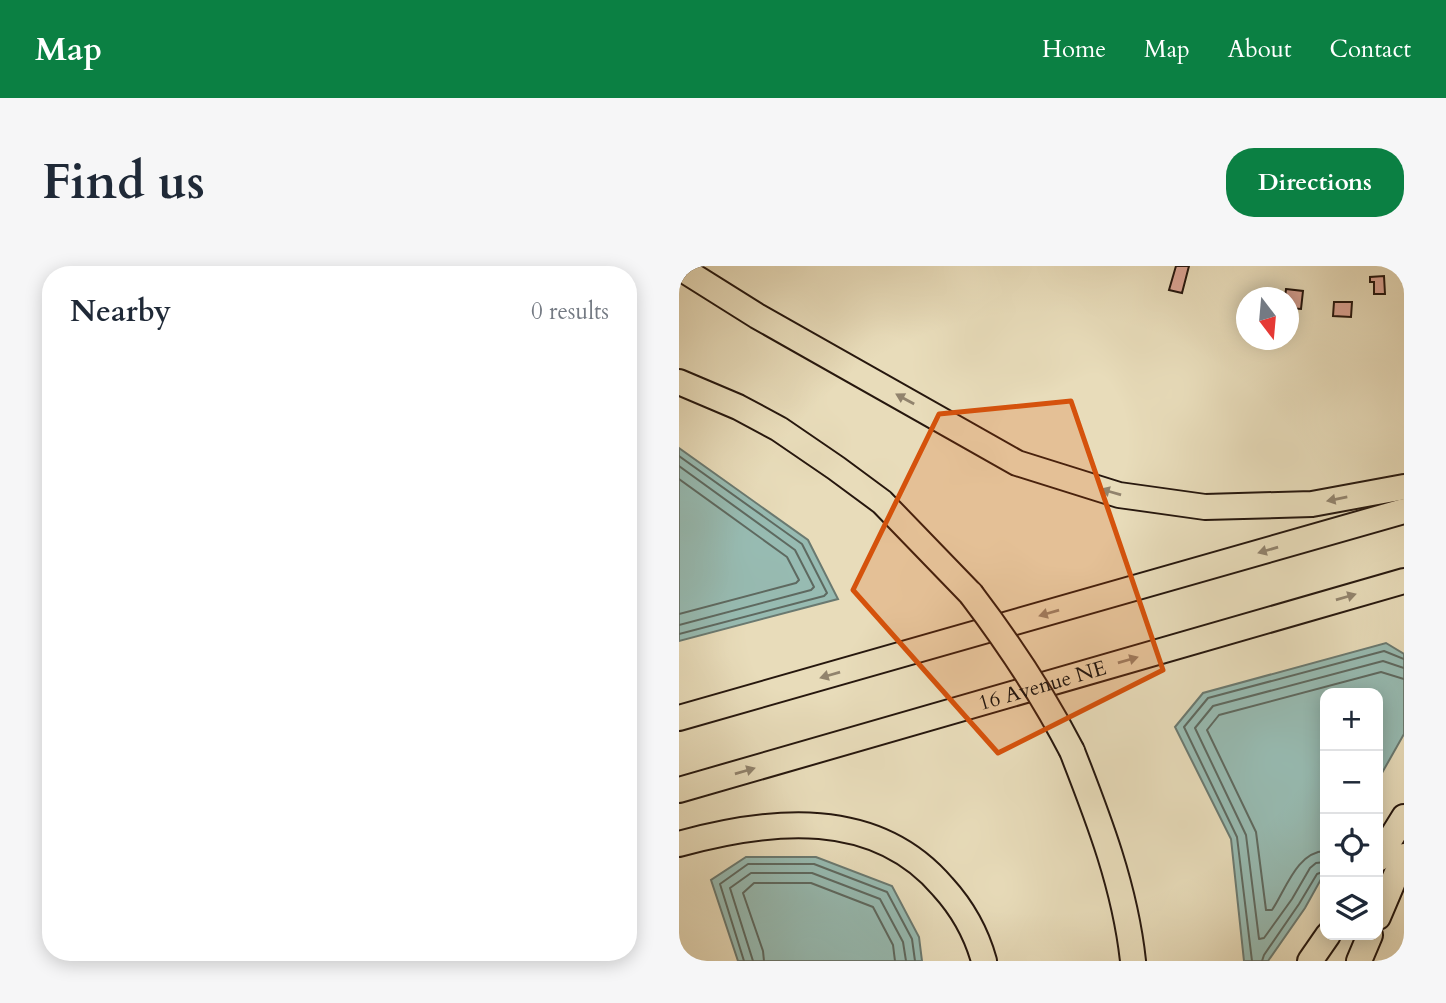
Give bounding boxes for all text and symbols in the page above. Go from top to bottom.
text: Map [35,27,102,72]
text: Home [1042,33,1106,66]
text: Map [1144,33,1190,66]
text: About [1228,33,1292,66]
text: Contact [1330,33,1411,66]
button: Directions [1226,148,1404,217]
text: Find us [42,149,205,216]
north arrow [1236,287,1299,350]
text: Nearby [70,291,171,332]
text: 0 results [531,296,609,327]
one-way arrow [895,393,915,405]
one-way arrow [1100,486,1122,497]
one-way arrow [1326,494,1348,505]
one-way arrow [1256,545,1278,556]
one-way arrow [1336,592,1357,602]
one-way arrow [1038,608,1059,618]
street label: 16 Avenue NE [975,654,1110,718]
one-way arrow [1118,655,1139,665]
one-way arrow [819,670,841,681]
map controls [1320,688,1383,940]
button: + [1320,688,1383,751]
button: − [1320,751,1383,814]
one-way arrow [734,766,755,776]
button: locate [1320,814,1383,877]
button: layers [1320,877,1383,940]

